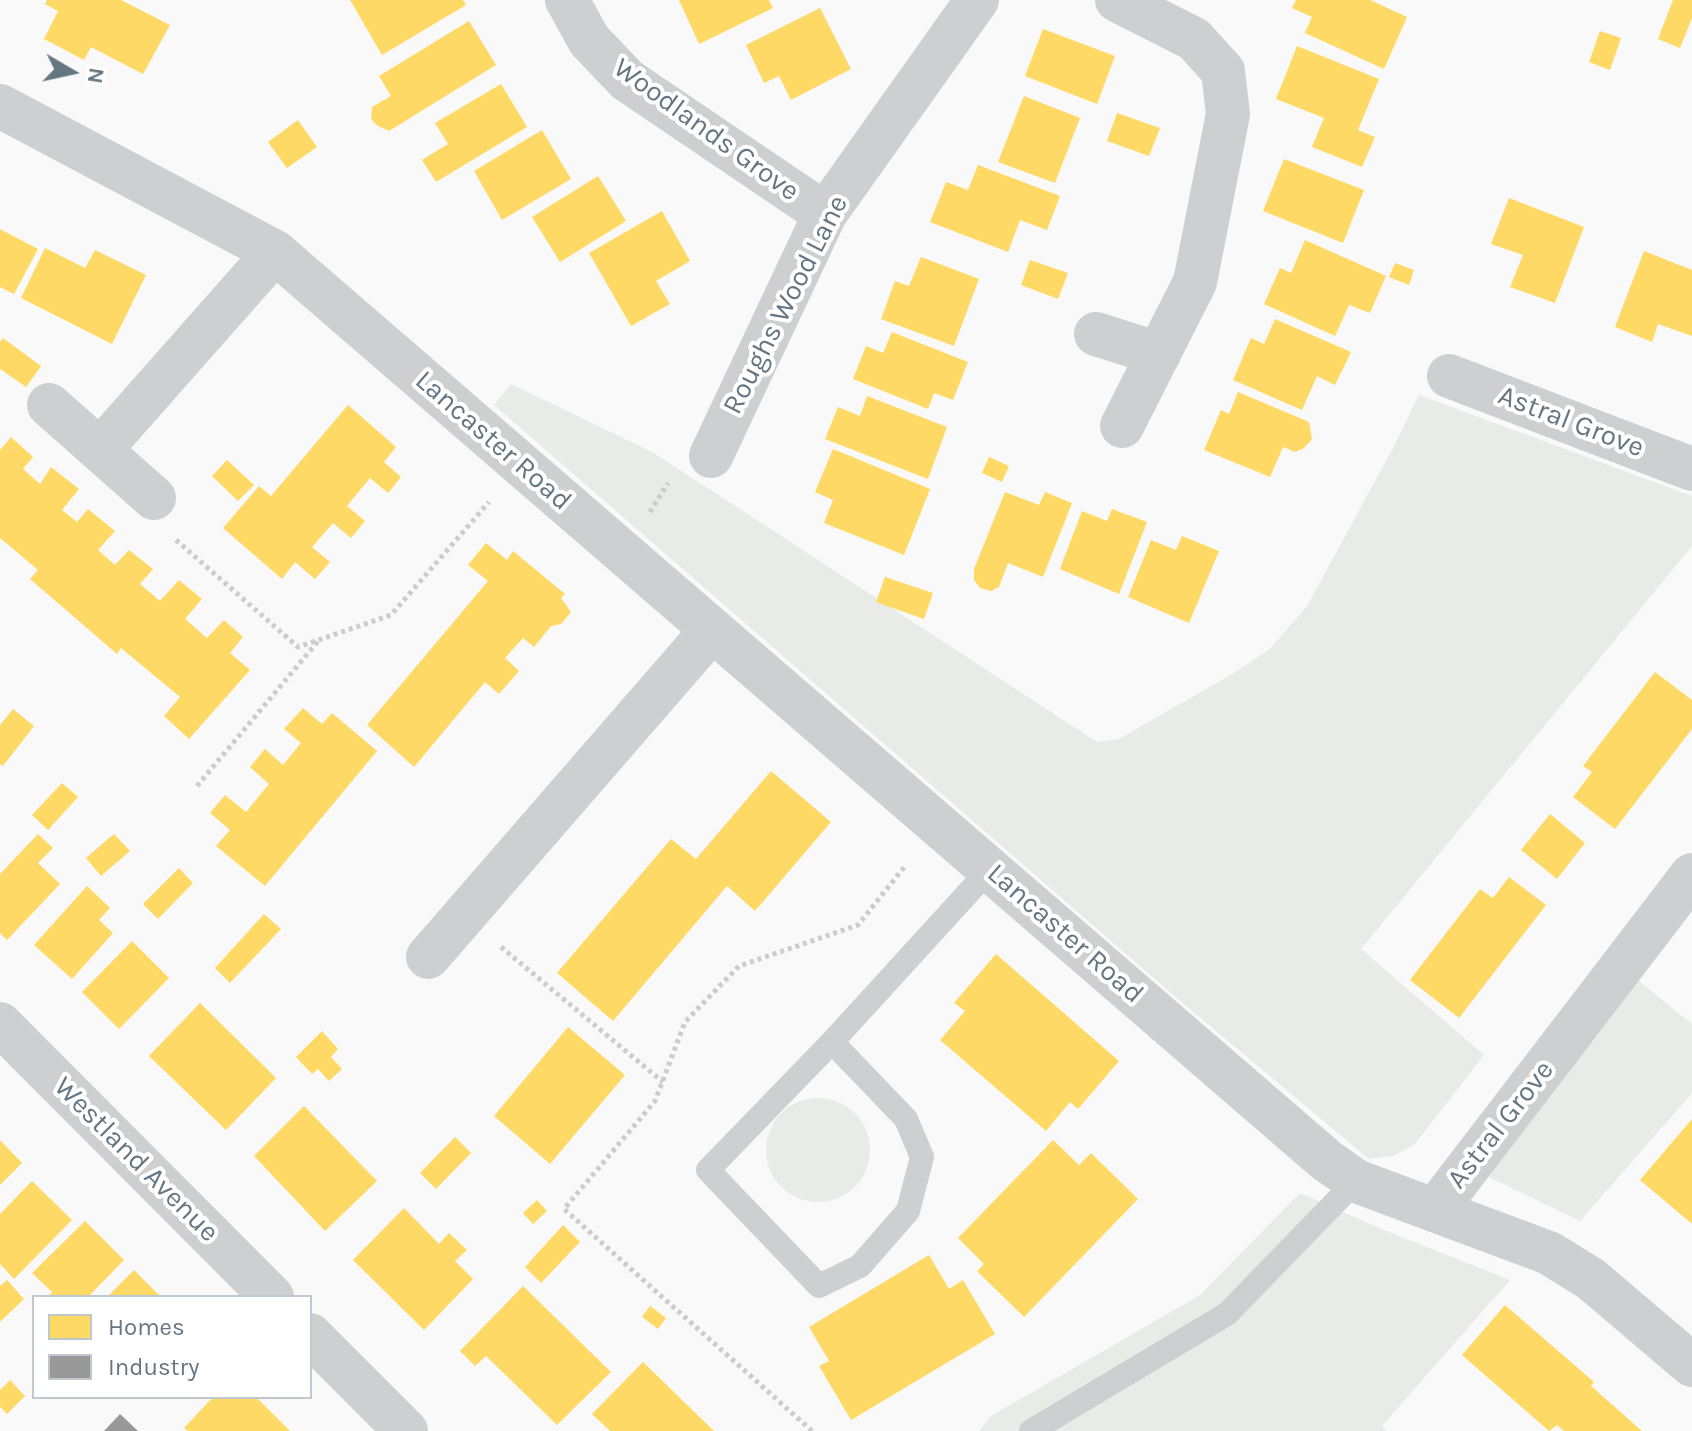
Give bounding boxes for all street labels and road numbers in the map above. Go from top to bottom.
street label: Woodlands Grove [607,51,805,209]
street label: Roughs Wood Lane [716,190,856,420]
street label: Lancaster Road [408,364,578,518]
street label: Astral Grove [1493,379,1649,465]
street label: Lancaster Road [980,857,1150,1011]
street label: Astral Grove [1441,1054,1561,1196]
street label: Westland Avenue [47,1071,225,1249]

